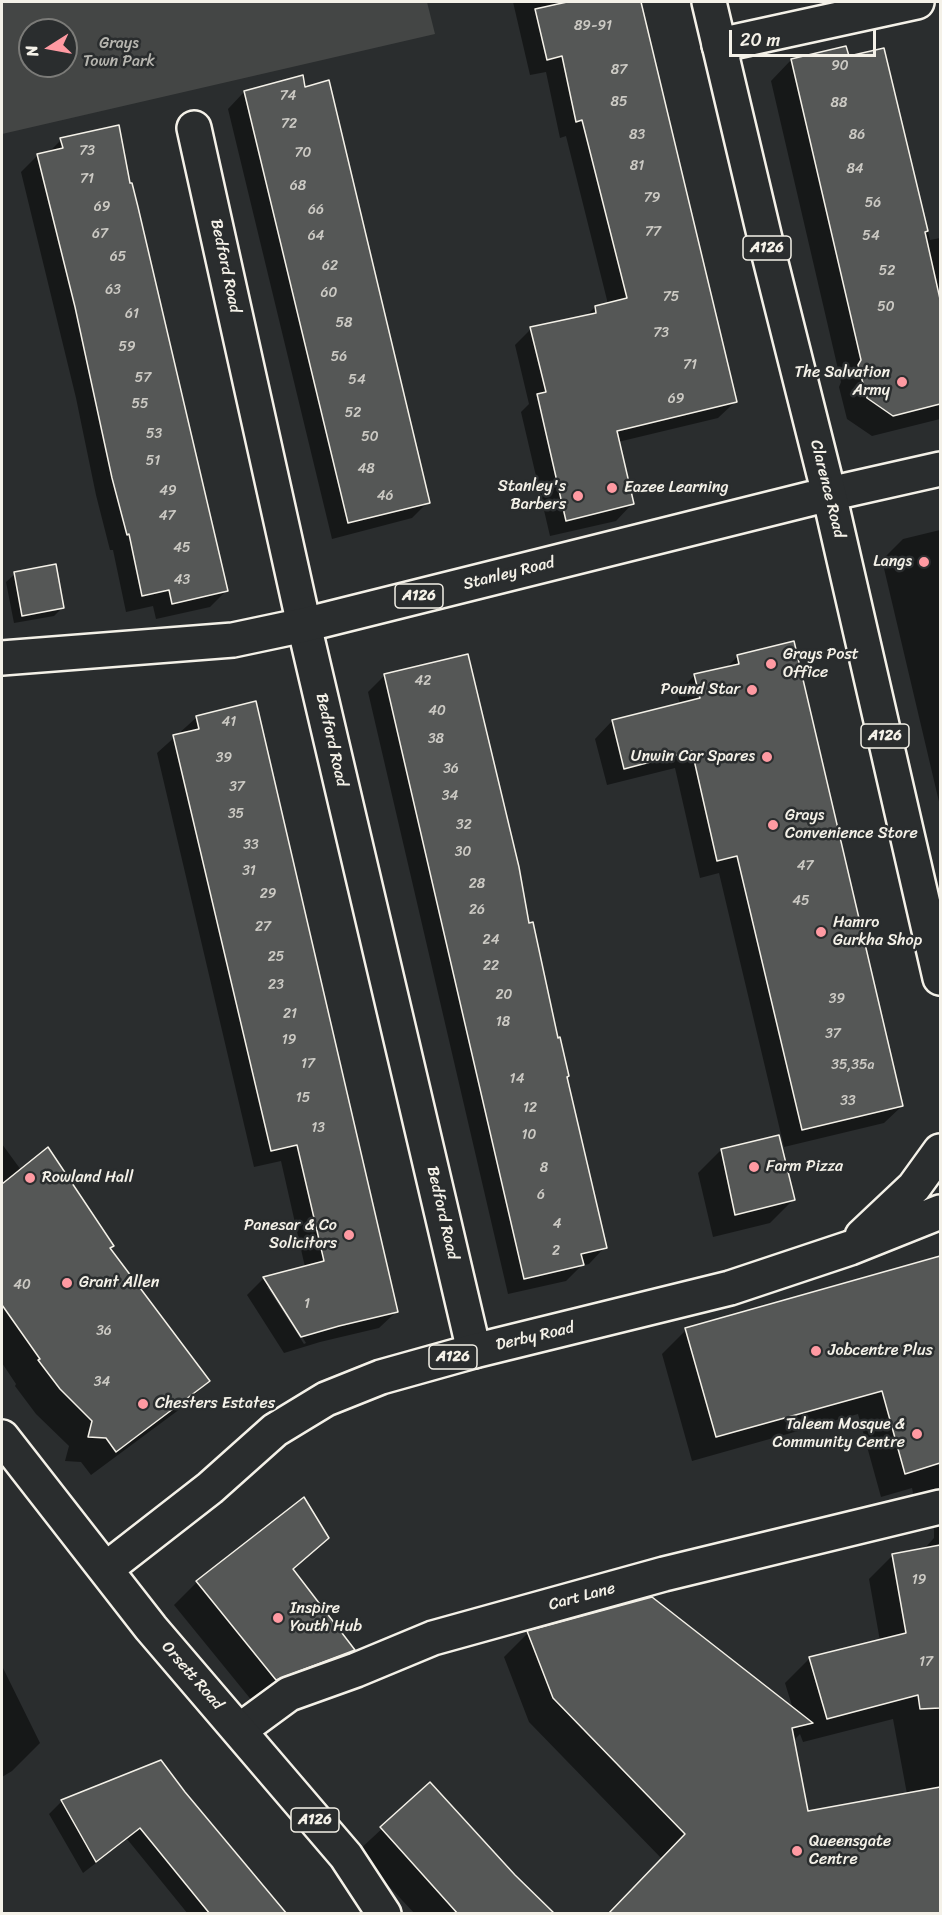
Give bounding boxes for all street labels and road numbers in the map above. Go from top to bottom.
street label: Bedford Road [206,217,244,315]
road number: A126 [743,236,791,260]
street label: Clarence Road [806,438,848,540]
street label: Stanley Road [461,553,557,595]
road number: A126 [395,584,443,608]
street label: Bedford Road [311,691,351,789]
road number: A126 [861,724,909,748]
street label: Bedford Road [422,1164,462,1262]
street label: Derby Road [494,1319,576,1355]
road number: A126 [429,1345,477,1369]
street label: Cart Lane [547,1579,617,1615]
street label: Orsett Road [157,1638,227,1714]
road number: A126 [291,1808,339,1832]

